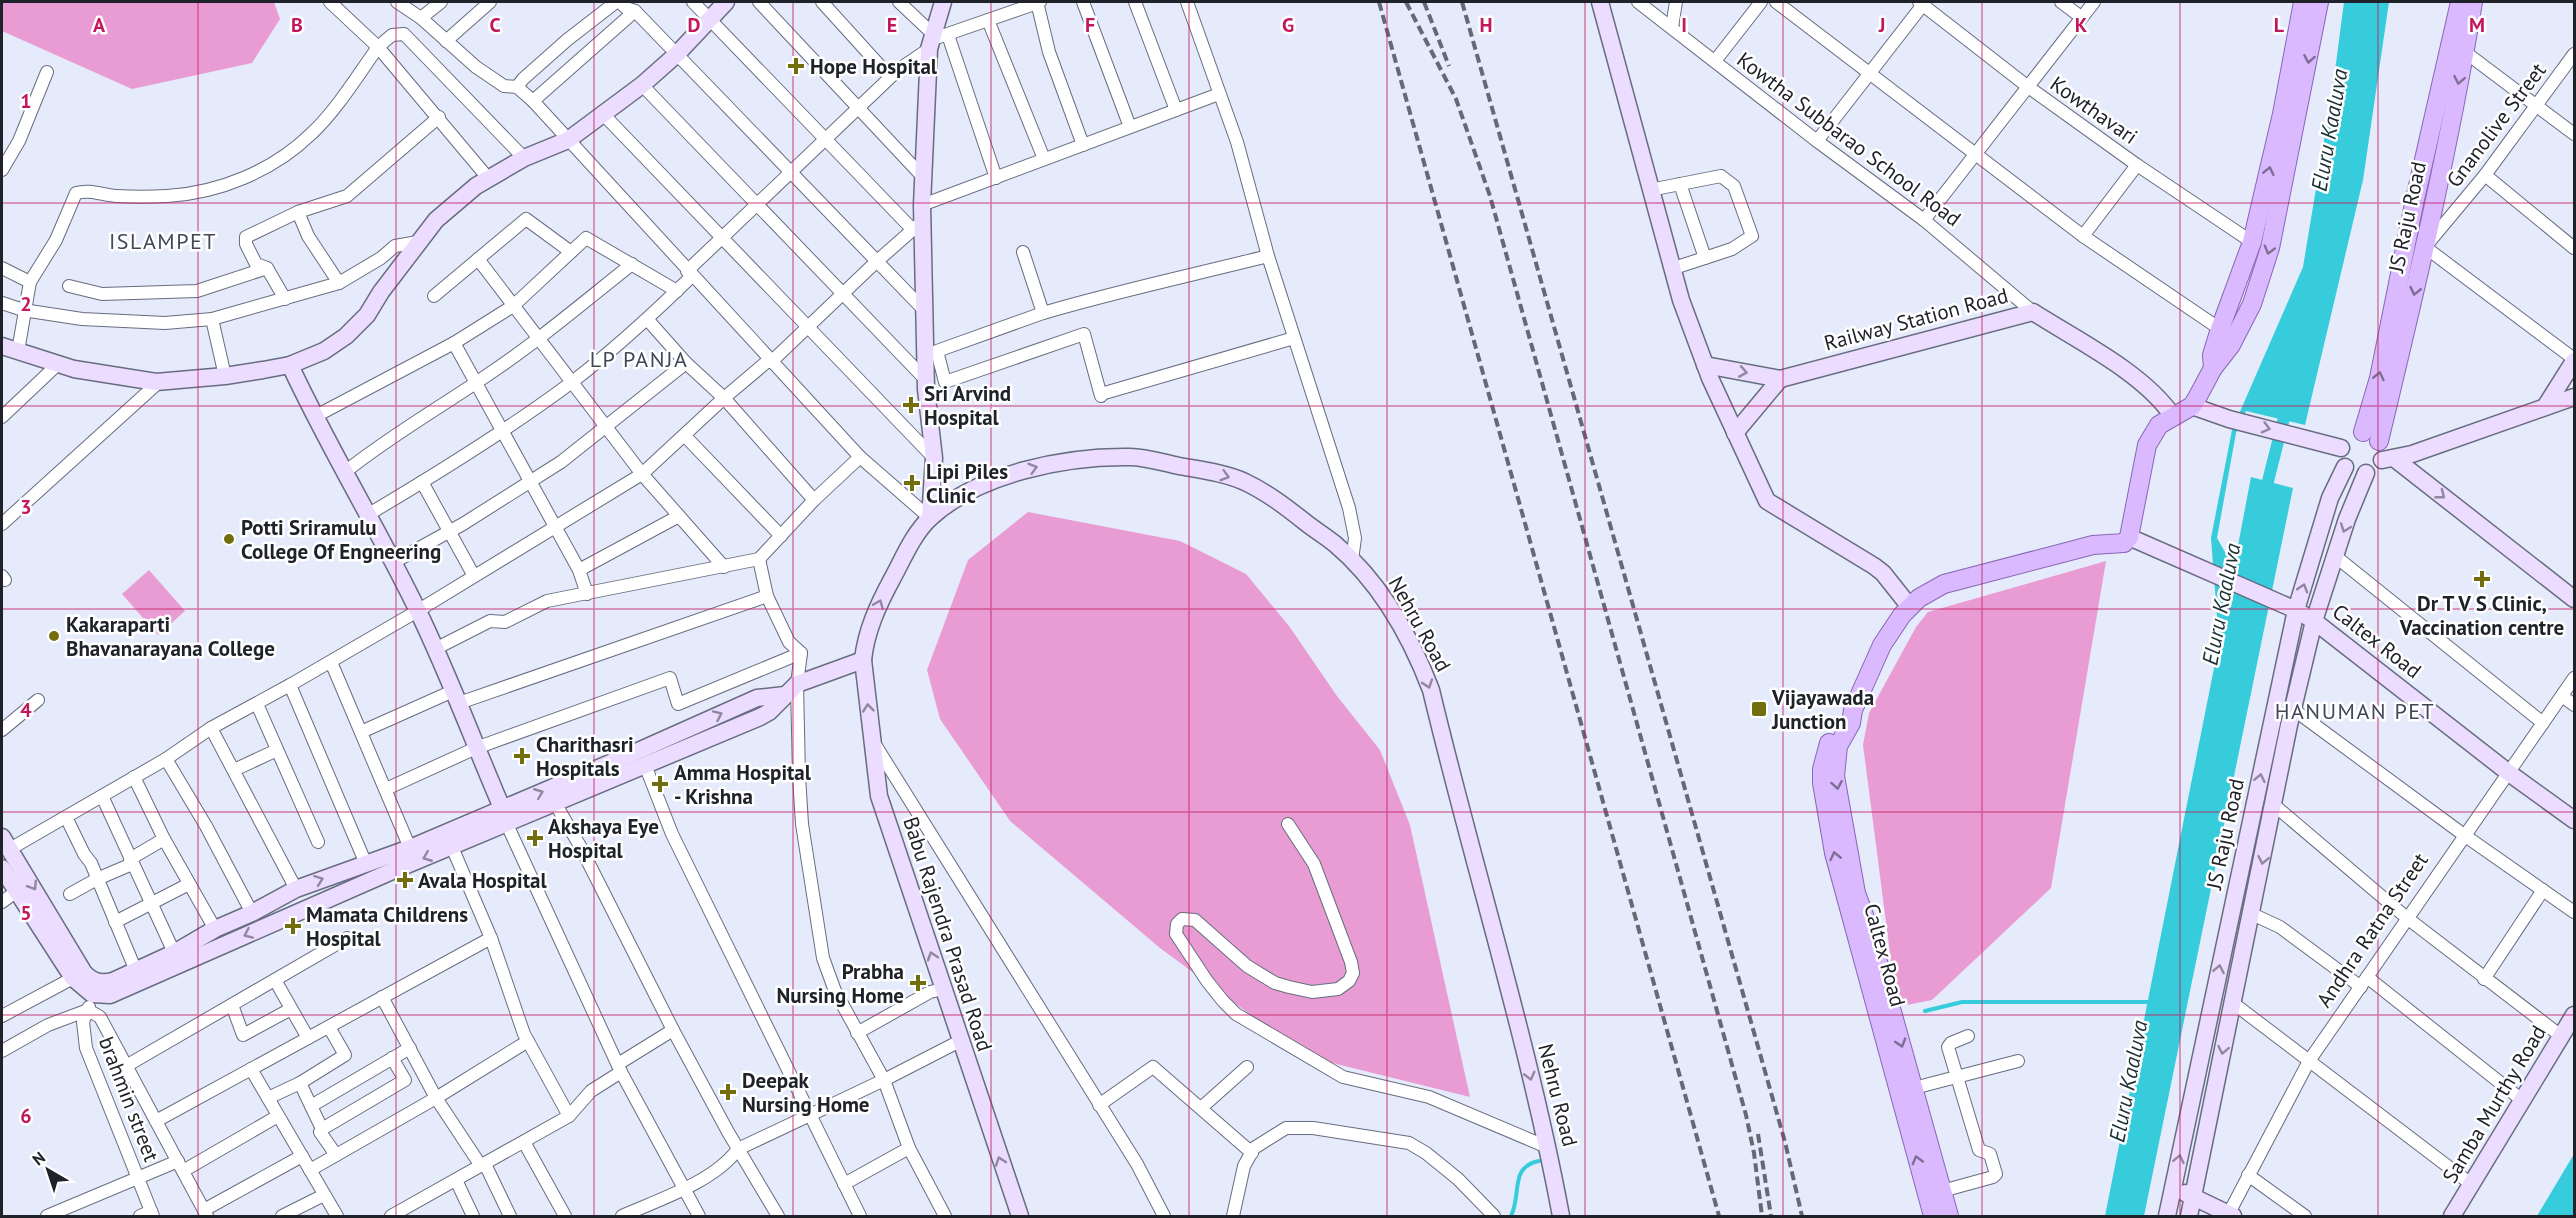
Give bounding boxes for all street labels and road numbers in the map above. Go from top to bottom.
street label: Kowtha Subbarao School Road [1732,46,1966,232]
street label: Gnanolive Street [2440,57,2552,193]
street label: Kowthavari [2045,70,2143,150]
street label: JS Raju Road [2382,159,2432,276]
street label: Railway Station Road [1821,281,2011,357]
street label: Nehru Road [1383,572,1457,676]
street label: Caltex Road [2327,598,2427,684]
street label: JS Raju Road [2200,776,2250,893]
street label: Babu Rajendra Prasad Road [897,813,999,1055]
street label: Andhra Ratna Street [2310,848,2434,1012]
street label: Caltex Road [1858,901,1912,1009]
street label: Samba Murthy Road [2436,1020,2552,1188]
street label: brahmin street [93,1033,165,1165]
street label: Nehru Road [1532,1041,1584,1149]

